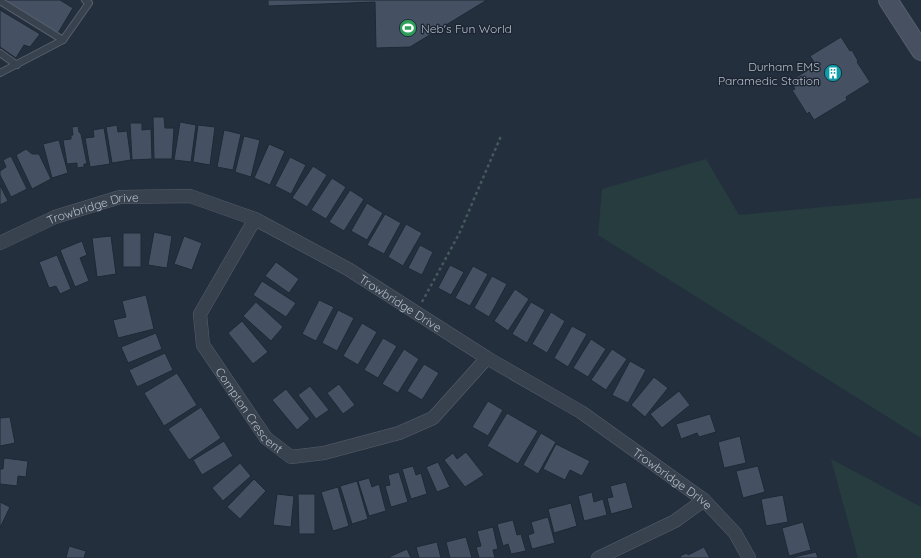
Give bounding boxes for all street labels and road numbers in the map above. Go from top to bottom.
street label: Trowbridge Drive [44,189,139,227]
street label: Trowbridge Drive [357,271,445,335]
street label: Compton Crescent [213,364,286,456]
street label: Trowbridge Drive [630,444,716,512]

